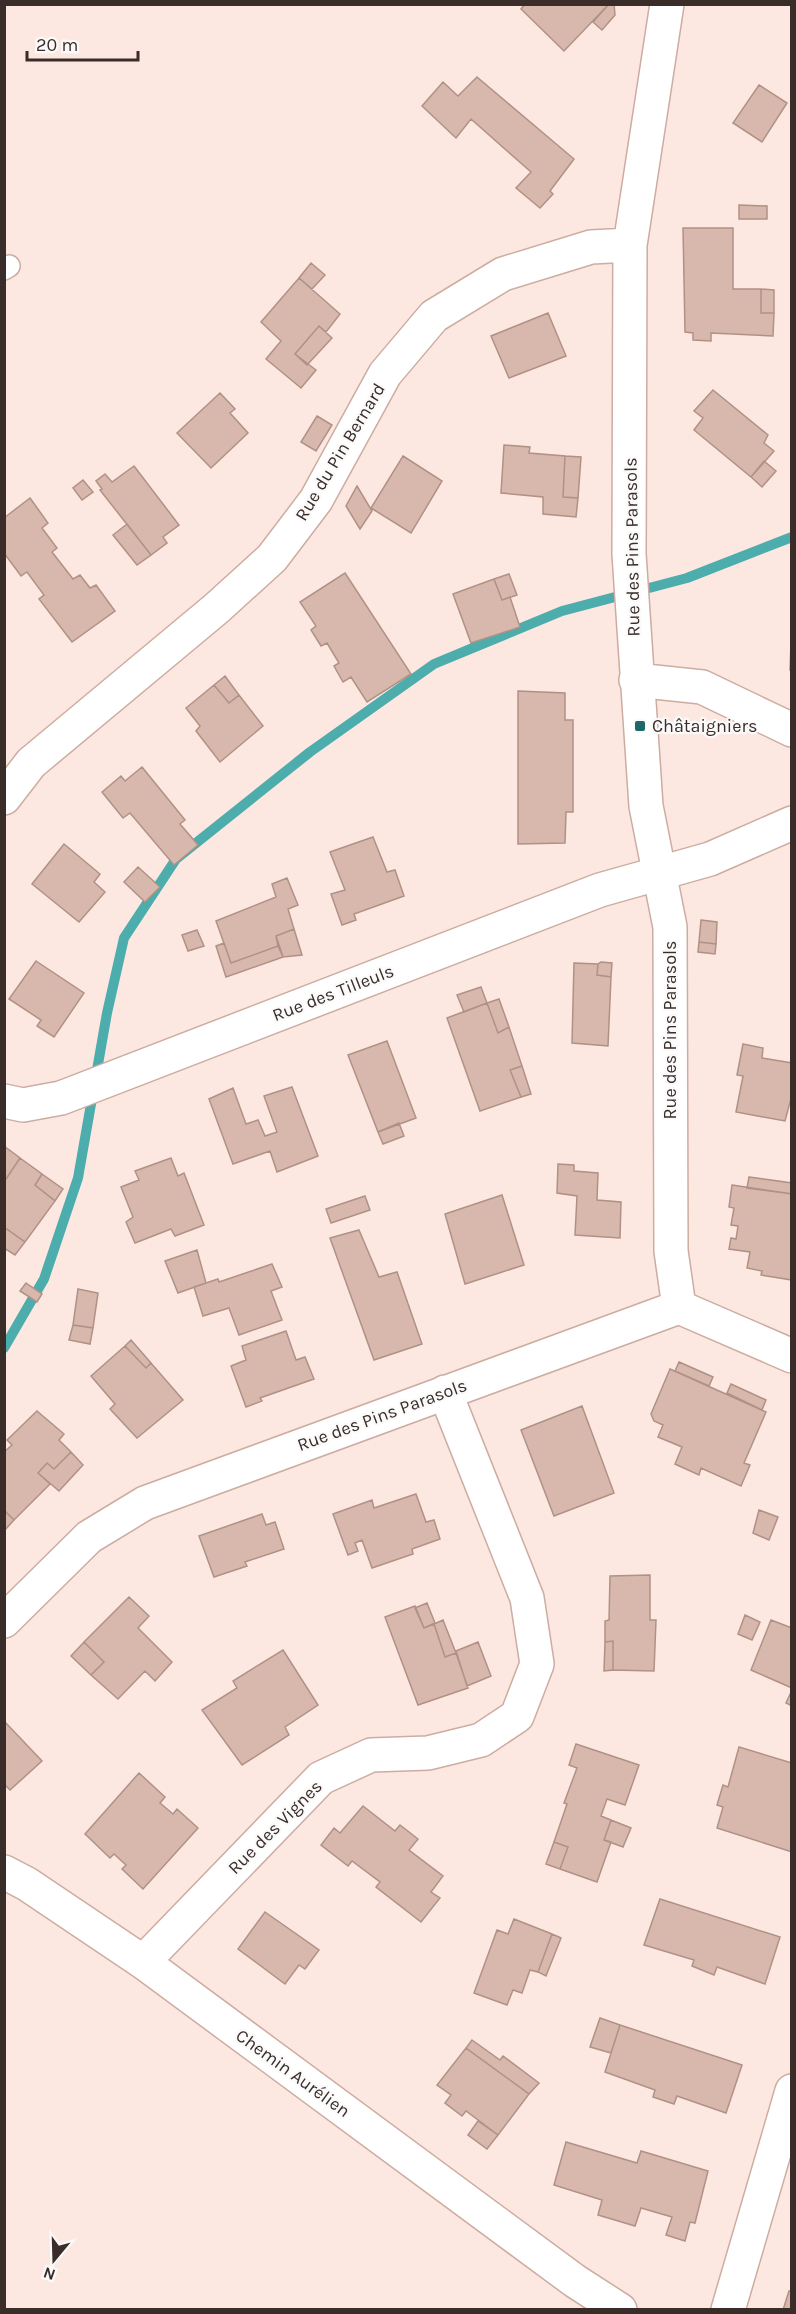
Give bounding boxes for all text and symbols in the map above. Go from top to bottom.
scale bar [27,24,138,62]
text: 20 m [36,34,78,56]
street label: Rue du Pin Bernard [290,379,390,525]
street label: Rue des Pins Parasols [619,457,645,637]
place label: Châtaigniers [652,715,757,737]
marker: Châtaigniers [633,719,647,733]
street label: Rue des Pins Parasols [659,940,681,1120]
street label: Rue des Tilleuls [269,960,397,1026]
street label: Rue des Pins Parasols [294,1374,470,1456]
street label: Rue des Vignes [223,1775,327,1879]
street label: Chemin Aurélien [232,2024,354,2122]
north arrow [24,2230,84,2290]
text: N [41,2263,58,2285]

